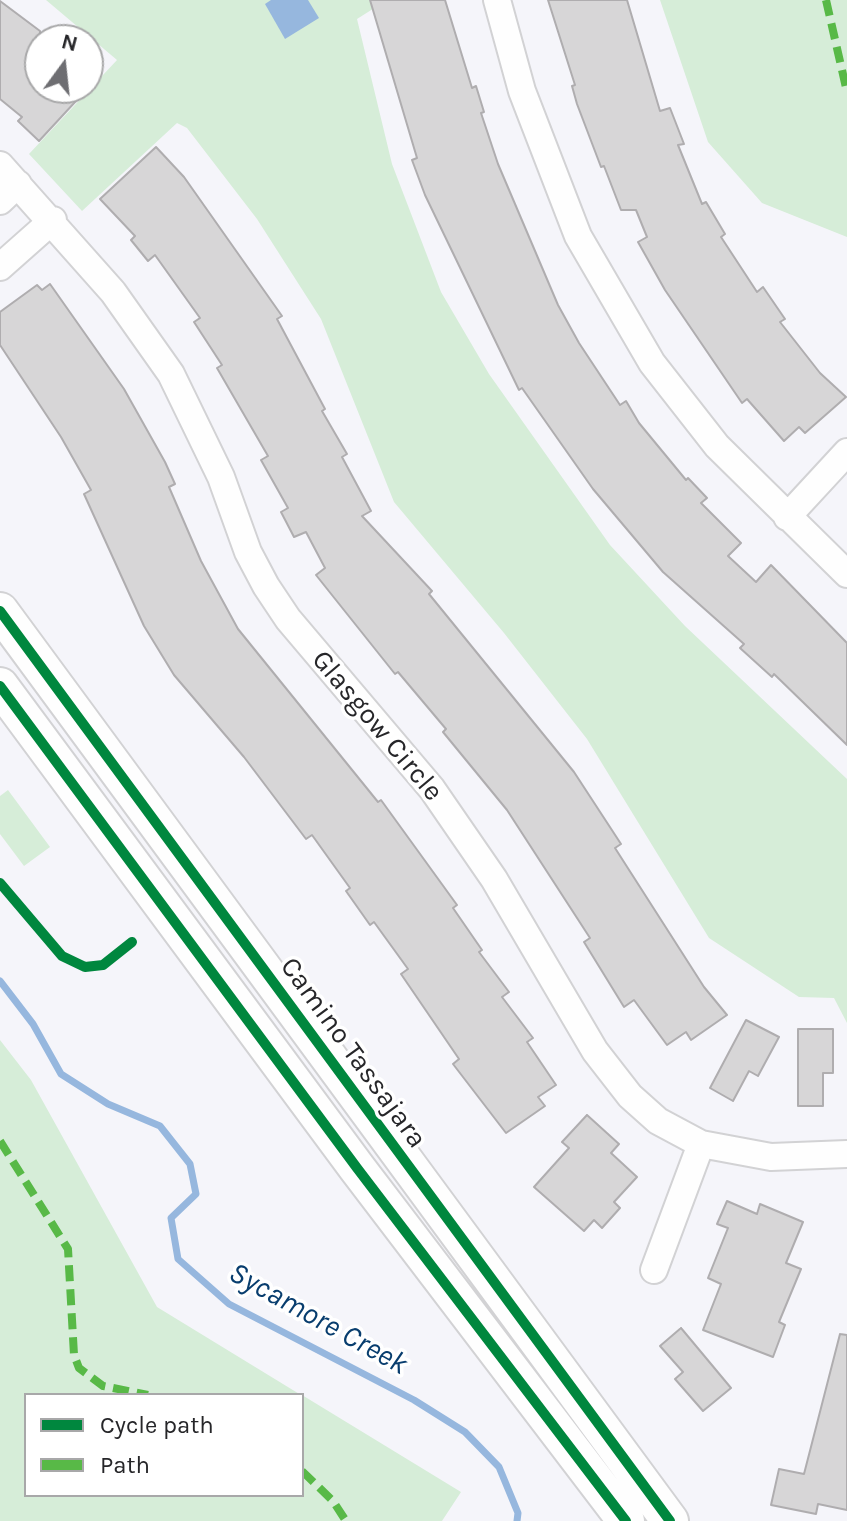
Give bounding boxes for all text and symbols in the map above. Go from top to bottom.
north arrow [24,24,104,104]
text: N [59,28,81,57]
street label: Glasgow Circle [304,644,450,808]
street label: Camino Tassajara [273,951,433,1155]
water label: Sycamore Creek [222,1255,414,1383]
legend [24,1393,304,1497]
text: Cycle path [100,1411,214,1439]
text: Path [100,1451,150,1479]

